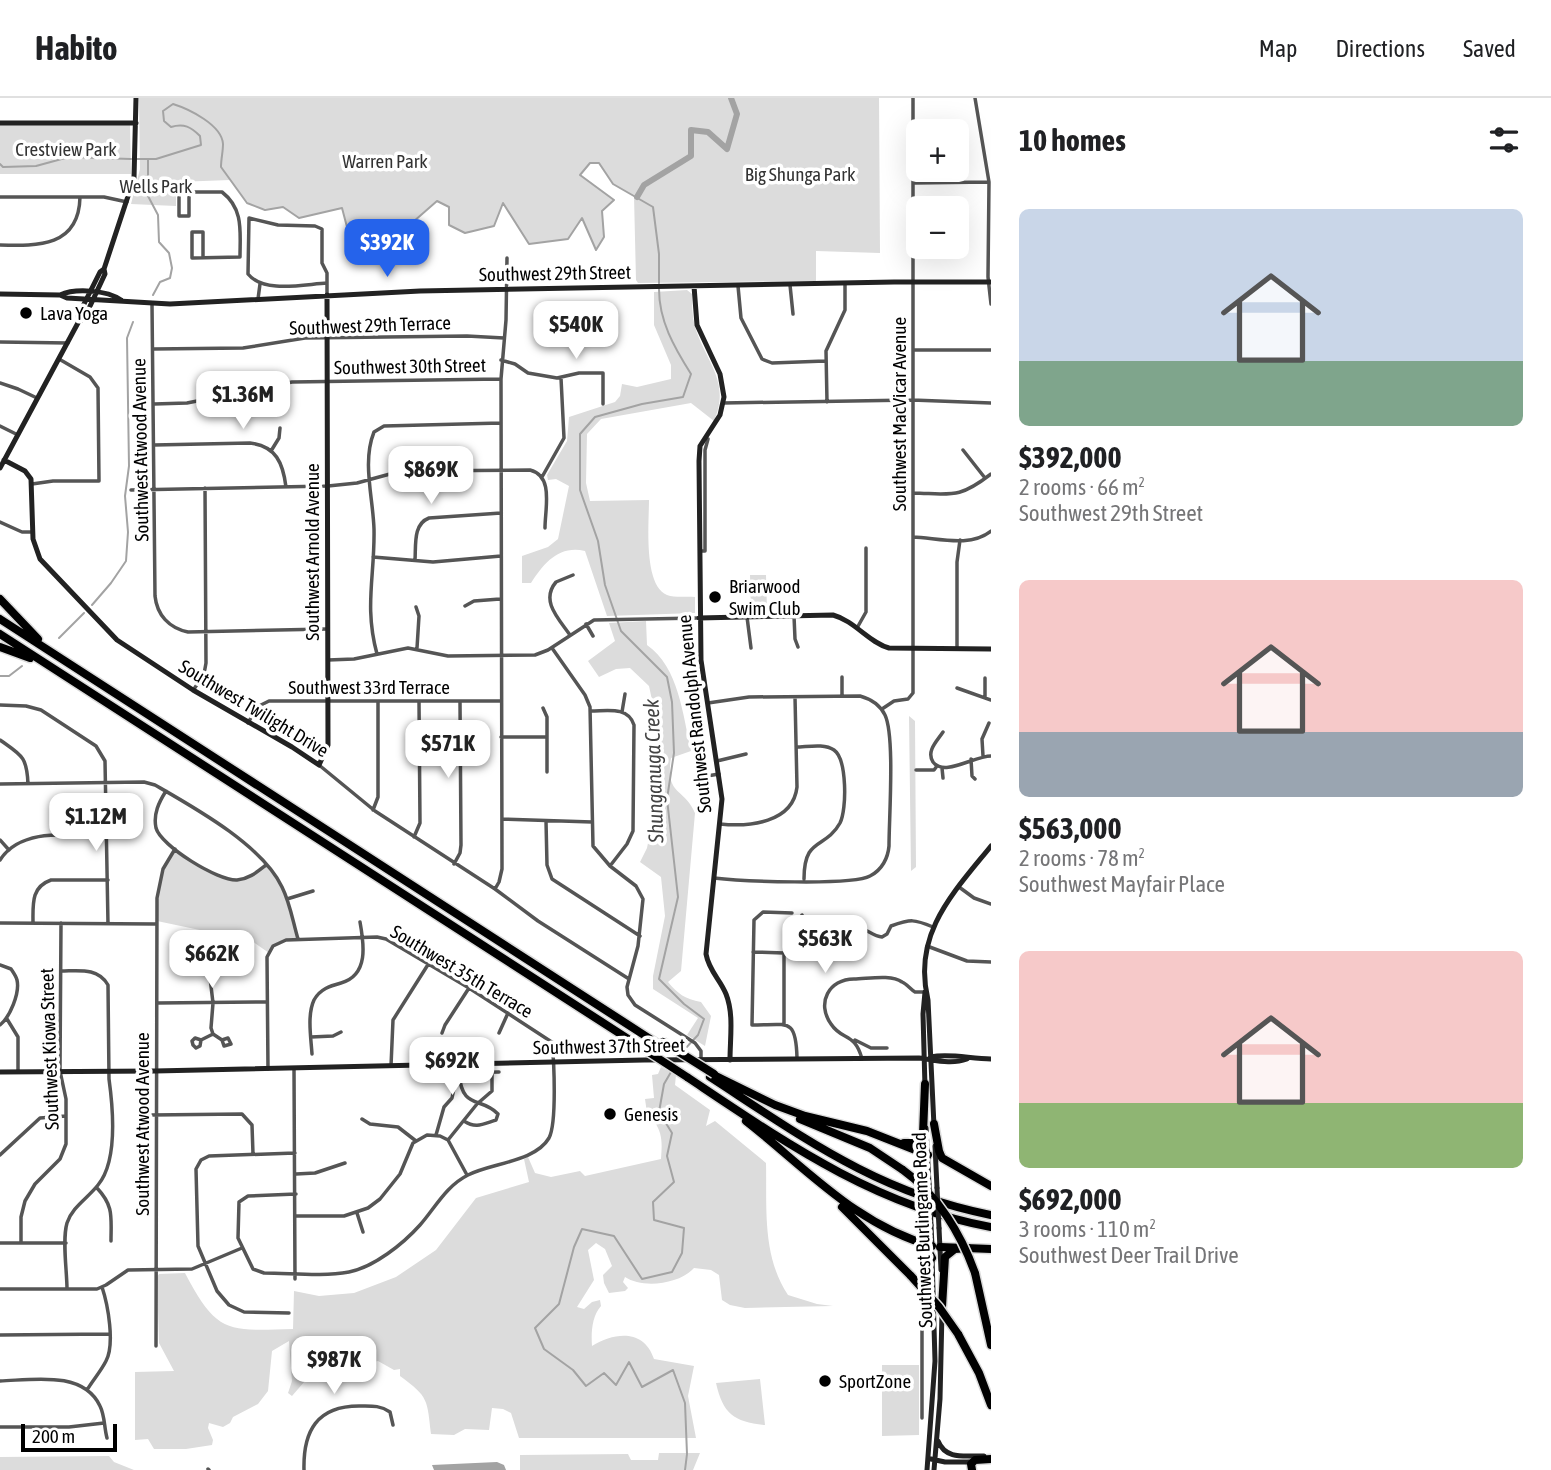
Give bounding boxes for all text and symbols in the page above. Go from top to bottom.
text: Habito [35,29,117,67]
text: Map [1259,35,1297,62]
text: Directions [1335,35,1425,62]
text: Saved [1463,35,1516,62]
map controls [906,119,969,259]
button: + [906,119,969,182]
icon: filters [1485,121,1523,159]
text: 10 homes [1019,123,1126,157]
park label: Crestview Park [15,138,117,160]
park label: Warren Park [342,150,428,172]
park label: Big Shunga Park [745,163,856,185]
park label: Wells Park [120,175,193,197]
button: − [906,196,969,259]
pin: $392K [338,220,436,279]
text: $392K [360,229,414,255]
icon: home [1208,255,1334,381]
street label: Southwest 29th Street [479,261,631,285]
place label: Lava Yoga [40,302,108,324]
pin: $540K [527,302,625,361]
marker: Lava Yoga [18,305,34,321]
street label: Southwest 29th Terrace [289,311,451,339]
text: $540K [549,311,603,337]
street label: Southwest MacVicar Avenue [888,317,910,511]
street label: Southwest 30th Street [334,354,486,378]
street label: Southwest Atwood Avenue [127,358,153,542]
pin: $1.36M [186,372,300,431]
text: $1.36M [212,381,274,407]
text: $392,000 [1019,440,1122,474]
pin: $869K [382,446,480,506]
text: $869K [404,456,458,482]
street label: Southwest Arnold Avenue [301,463,323,641]
text: 2 rooms · 66 m² [1019,474,1145,500]
text: Southwest 29th Street [1019,500,1203,526]
place label: Briarwood Swim Club [729,575,801,619]
marker: Briarwood Swim Club [707,589,723,605]
street label: Southwest Randolph Avenue [673,614,715,814]
icon: home [1208,626,1334,752]
street label: Southwest Twilight Drive [175,655,333,761]
street label: Southwest 33rd Terrace [288,676,450,698]
water label: Shunganuga Creek [638,698,668,844]
pin: $571K [399,720,497,780]
text: $571K [421,730,475,756]
pin: $1.12M [39,794,153,853]
text: $1.12M [65,803,127,829]
text: $563,000 [1019,811,1122,845]
text: 2 rooms · 78 m² [1019,845,1145,871]
text: Southwest Mayfair Place [1019,871,1225,897]
pin: $563K [776,916,874,975]
street label: Southwest 35th Terrace [387,920,537,1022]
text: $563K [798,925,852,951]
pin: $662K [163,930,261,990]
text: $662K [185,940,239,966]
street label: Southwest Kiowa Street [35,968,63,1130]
icon: home [1208,997,1334,1123]
street label: Southwest Atwood Avenue [131,1032,153,1216]
street label: Southwest 37th Street [533,1034,685,1058]
pin: $692K [403,1038,501,1097]
text: $692K [425,1047,479,1073]
place label: Genesis [624,1103,679,1125]
marker: Genesis [602,1106,618,1122]
street label: Southwest Burlingame Road [908,1132,936,1328]
text: $692,000 [1019,1182,1122,1216]
text: 3 rooms · 110 m² [1019,1216,1156,1242]
text: Southwest Deer Trail Drive [1019,1242,1239,1268]
pin: $987K [285,1336,383,1396]
text: $987K [307,1346,361,1372]
place label: SportZone [839,1370,911,1392]
marker: SportZone [817,1373,833,1389]
scale bar [21,1421,117,1453]
text: 200 m [32,1425,75,1447]

